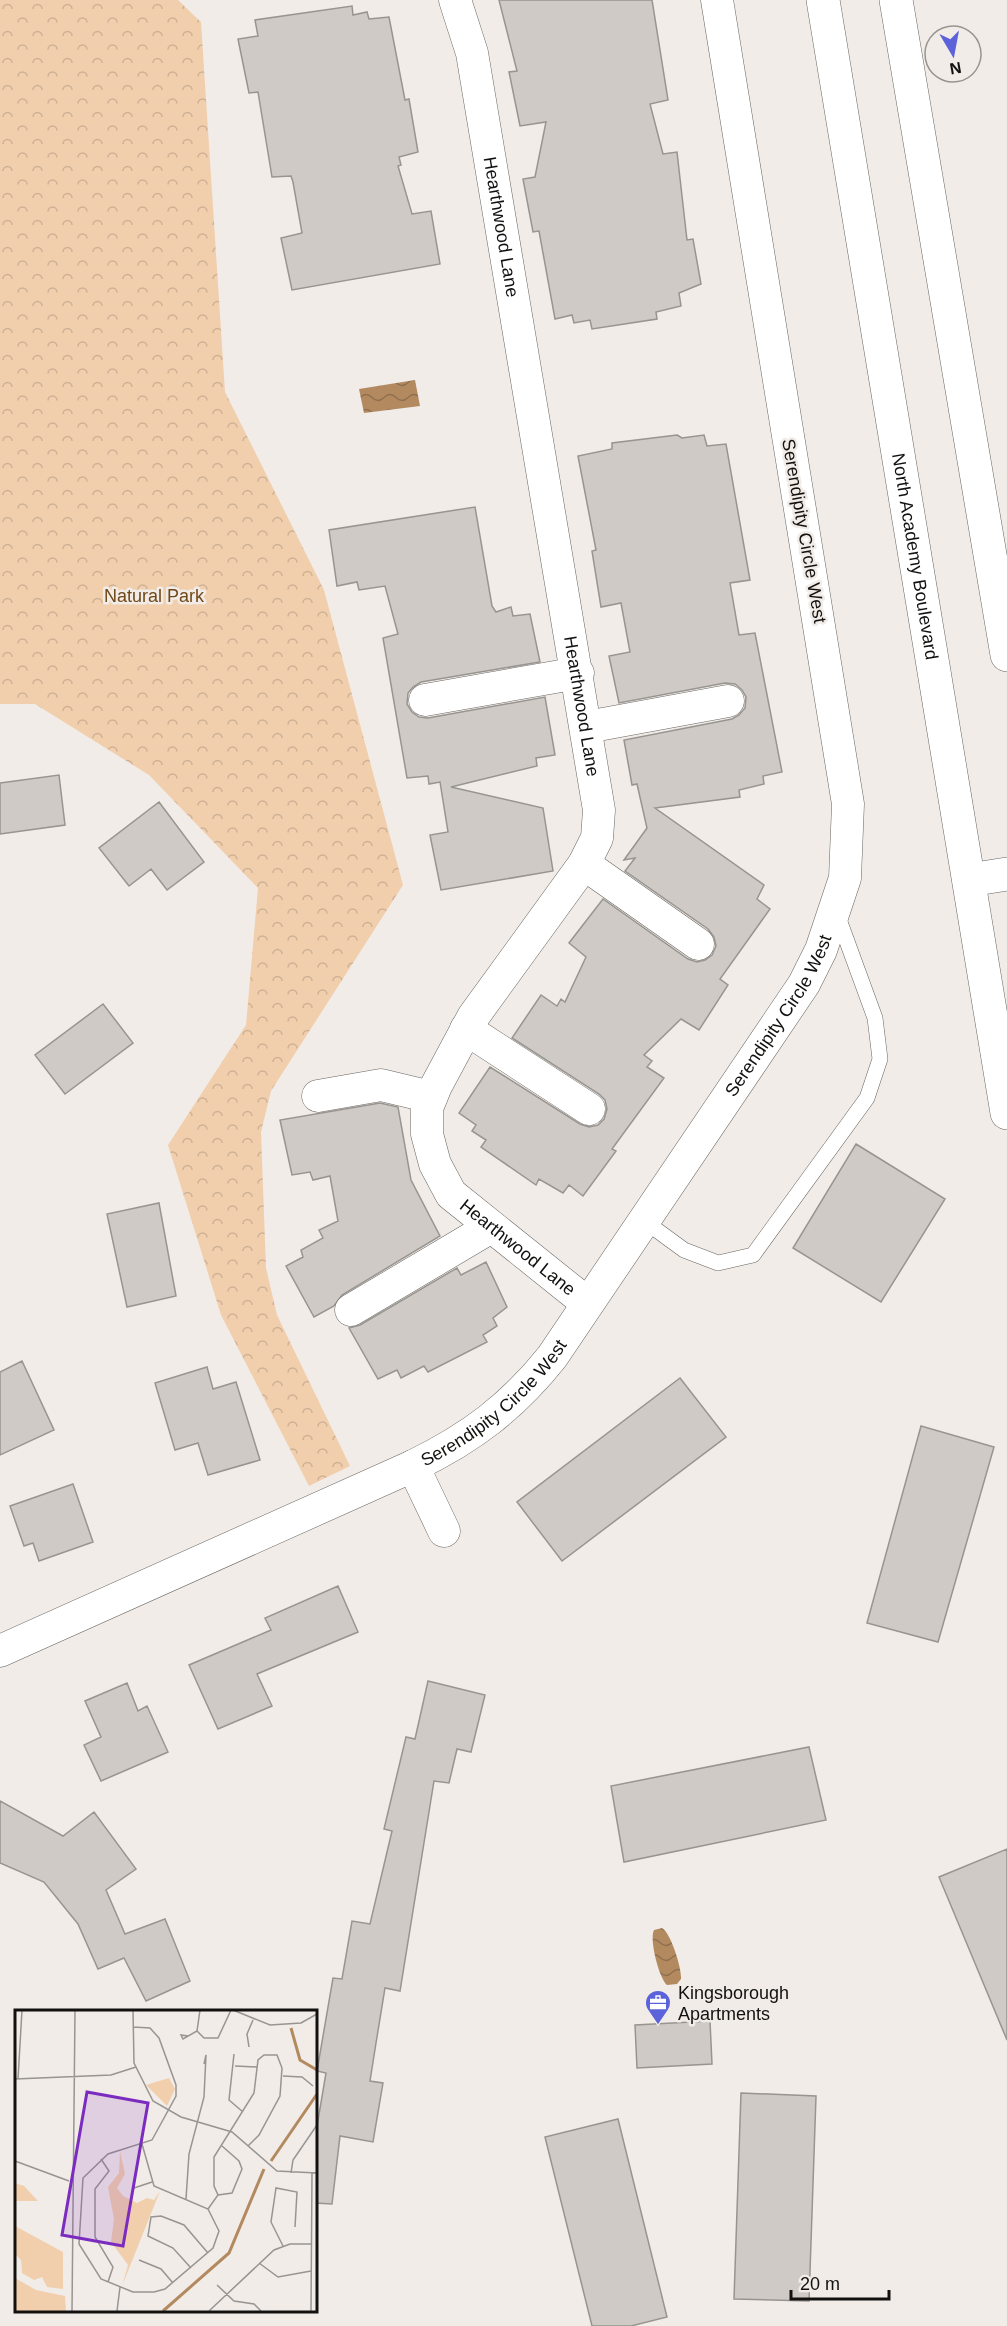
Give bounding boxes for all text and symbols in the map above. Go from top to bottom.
north arrow [923,24,983,84]
text: N [948,59,963,78]
street label: Hearthwood Lane [480,155,523,299]
street label: Serendipity Circle West [778,437,830,625]
street label: North Academy Boulevard [888,452,942,661]
park label: Natural Park [104,586,205,606]
street label: Hearthwood Lane [560,634,603,778]
street label: Serendipity Circle West [721,932,835,1100]
street label: Hearthwood Lane [456,1195,579,1300]
street label: Serendipity Circle West [418,1336,571,1470]
place label: Kingsborough Apartments [678,1983,789,2024]
office icon: Kingsborough Apartments [643,1988,673,2026]
inset map [15,2010,316,2311]
scale bar [791,2263,888,2301]
text: 20 m [800,2274,840,2294]

